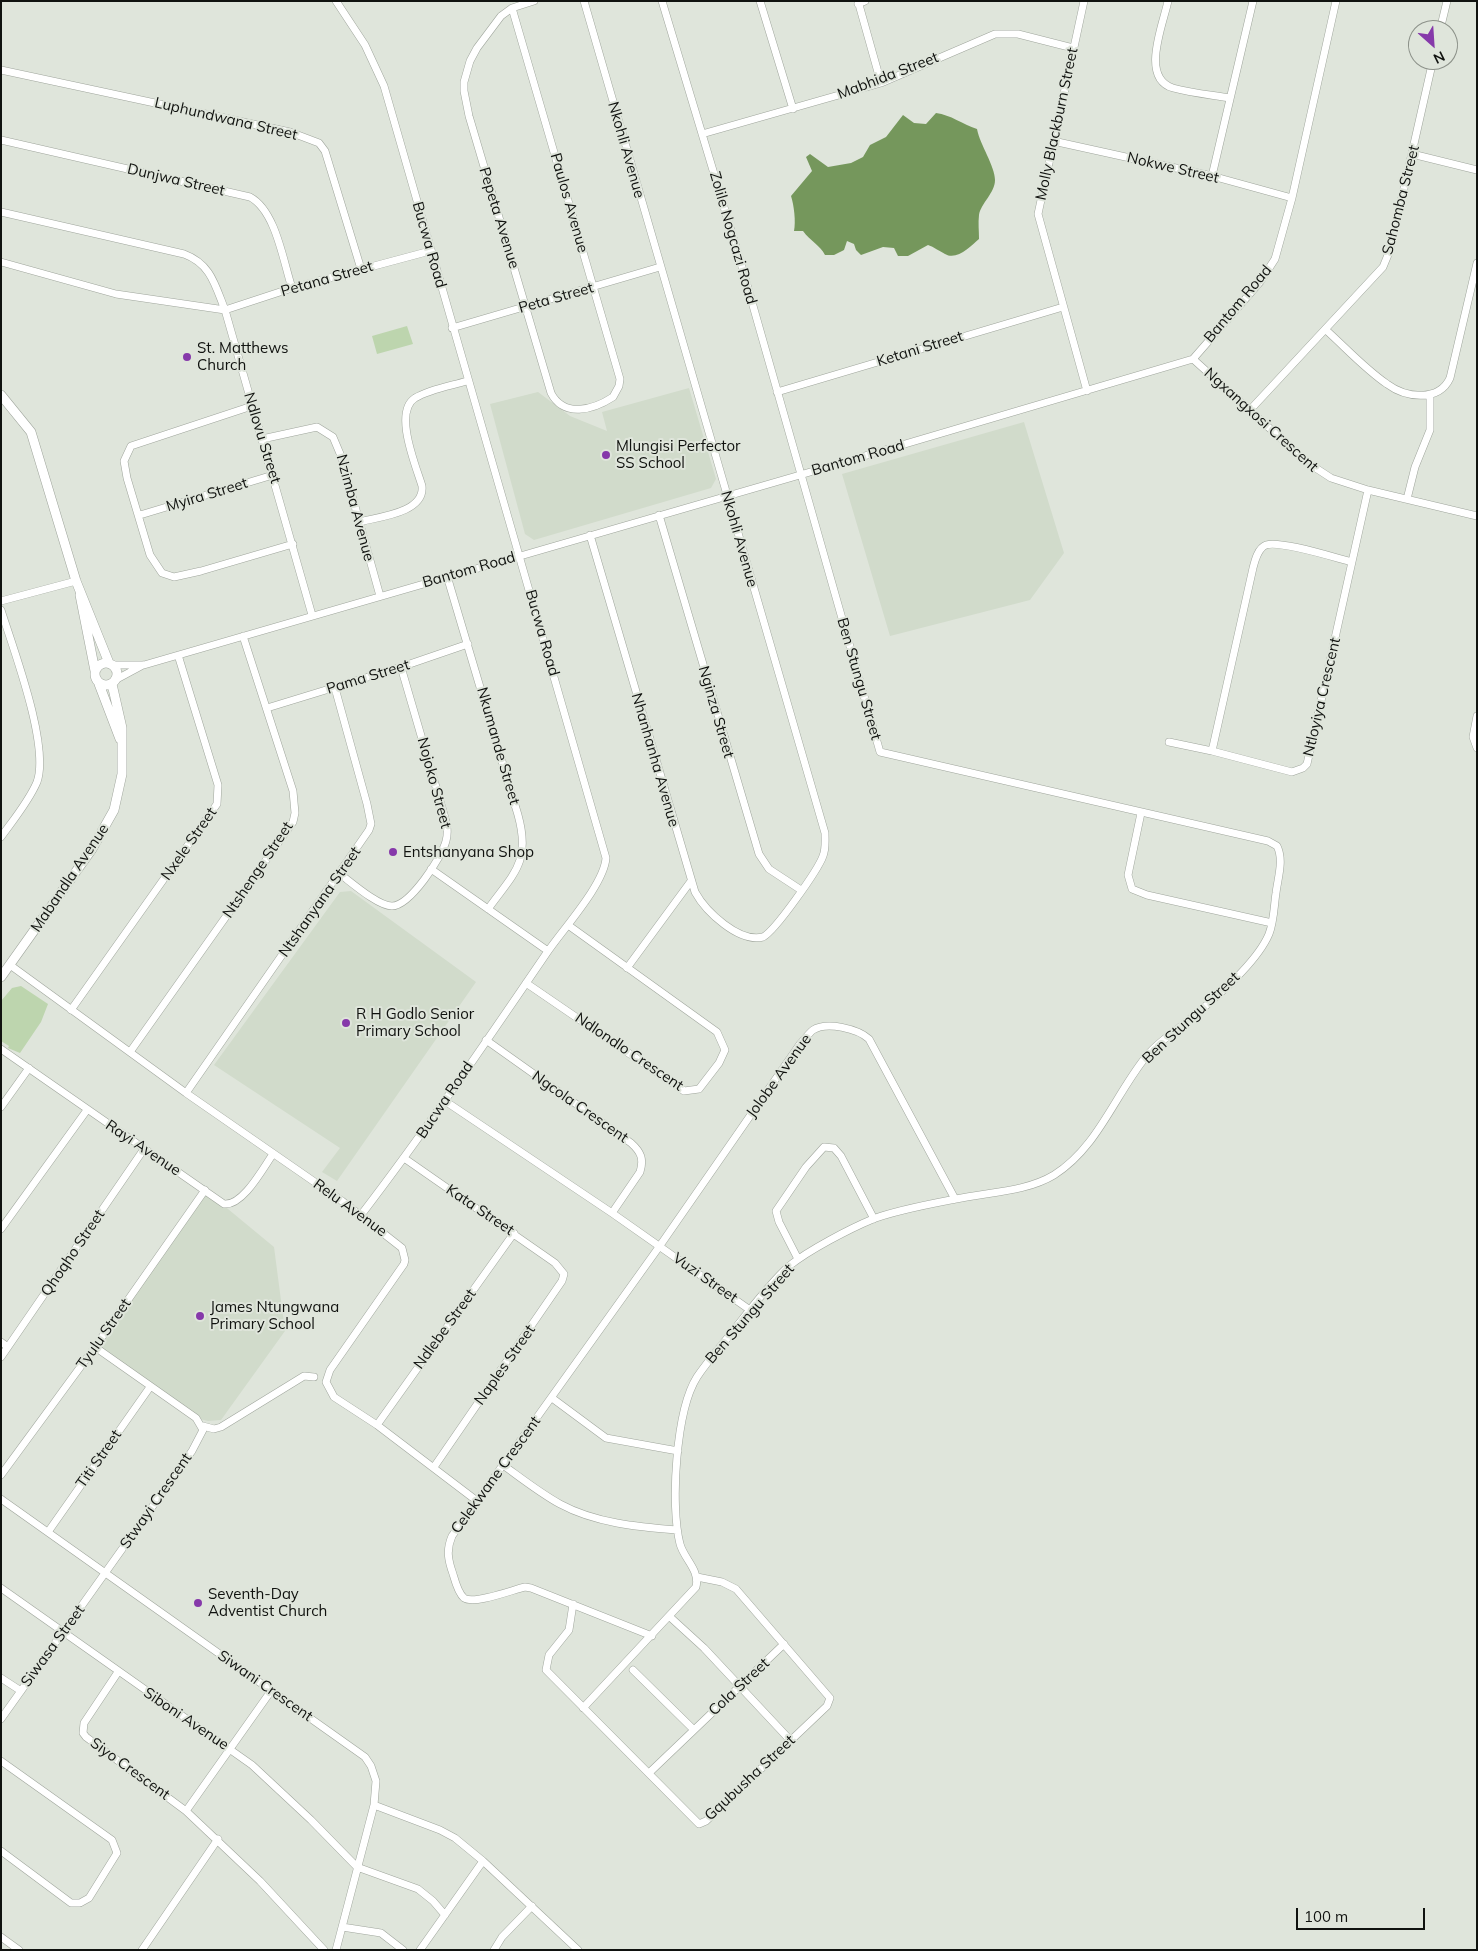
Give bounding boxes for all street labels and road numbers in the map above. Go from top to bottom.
street label: Molly Blackburn Street [1032,46,1082,202]
street label: Mabhida Street [835,48,941,104]
street label: Luphundwana Street [153,94,299,144]
street label: Nkohli Avenue [604,100,648,200]
street label: Sahomba Street [1379,143,1423,257]
street label: Nokwe Street [1125,149,1221,187]
street label: Paulos Avenue [546,151,592,255]
street label: Dunjwa Street [126,160,226,200]
street label: Pepeta Avenue [475,165,523,271]
street label: Zolile Nogcazi Road [705,170,761,306]
street label: Bucwa Road [408,200,450,290]
street label: Petana Street [279,257,375,301]
street label: Bantom Road [1200,262,1276,346]
street label: Peta Street [516,279,596,317]
street label: Ketani Street [875,327,965,371]
street label: Ngxangxosi Crescent [1200,364,1322,476]
street label: Ndlovu Street [240,390,284,486]
street label: Bantom Road [810,436,906,480]
street label: Nzimba Avenue [332,453,378,563]
street label: Myira Street [164,474,250,516]
street label: Nkohli Avenue [717,489,761,589]
street label: Bantom Road [421,548,517,592]
street label: Bucwa Road [521,588,563,678]
street label: Ben Stungu Street [833,616,885,742]
street label: Ntloyiya Crescent [1300,636,1344,758]
street label: Pama Street [324,656,412,698]
street label: Nginza Street [694,664,738,760]
street label: Nkumande Street [473,685,523,807]
street label: Nhanhanha Avenue [627,691,683,829]
street label: Nojoko Street [413,736,455,830]
street label: Nxele Street [157,804,221,884]
street label: Ntshenge Street [219,818,297,922]
street label: Mabandla Avenue [27,821,113,935]
street label: Ntshanyana Street [275,843,365,961]
street label: Ben Stungu Street [1139,968,1243,1068]
street label: Ndlondlo Crescent [571,1009,687,1095]
street label: Jolobe Avenue [743,1031,815,1121]
street label: Bucwa Road [413,1058,477,1142]
street label: Ngcola Crescent [528,1067,632,1147]
street label: Rayi Avenue [102,1116,184,1180]
street label: Relu Avenue [310,1175,390,1241]
street label: Kata Street [443,1181,517,1239]
street label: Qhoqho Street [37,1206,109,1300]
street label: Vuzi Street [669,1249,741,1307]
street label: Ben Stungu Street [702,1260,798,1368]
street label: Ndlebe Street [410,1285,480,1373]
street label: Tyulu Street [73,1295,135,1373]
street label: Naples Street [471,1321,539,1409]
street label: Celekwane Crescent [447,1413,545,1537]
street label: Titi Street [72,1426,126,1492]
street label: Stwayi Crescent [116,1450,196,1552]
street label: Siwasa Street [17,1602,89,1690]
street label: Siwani Crescent [214,1647,316,1725]
street label: Cola Street [705,1654,773,1720]
street label: Siboni Avenue [140,1684,232,1754]
street label: Gqubusha Street [701,1732,799,1824]
street label: Siyo Crescent [87,1734,173,1804]

